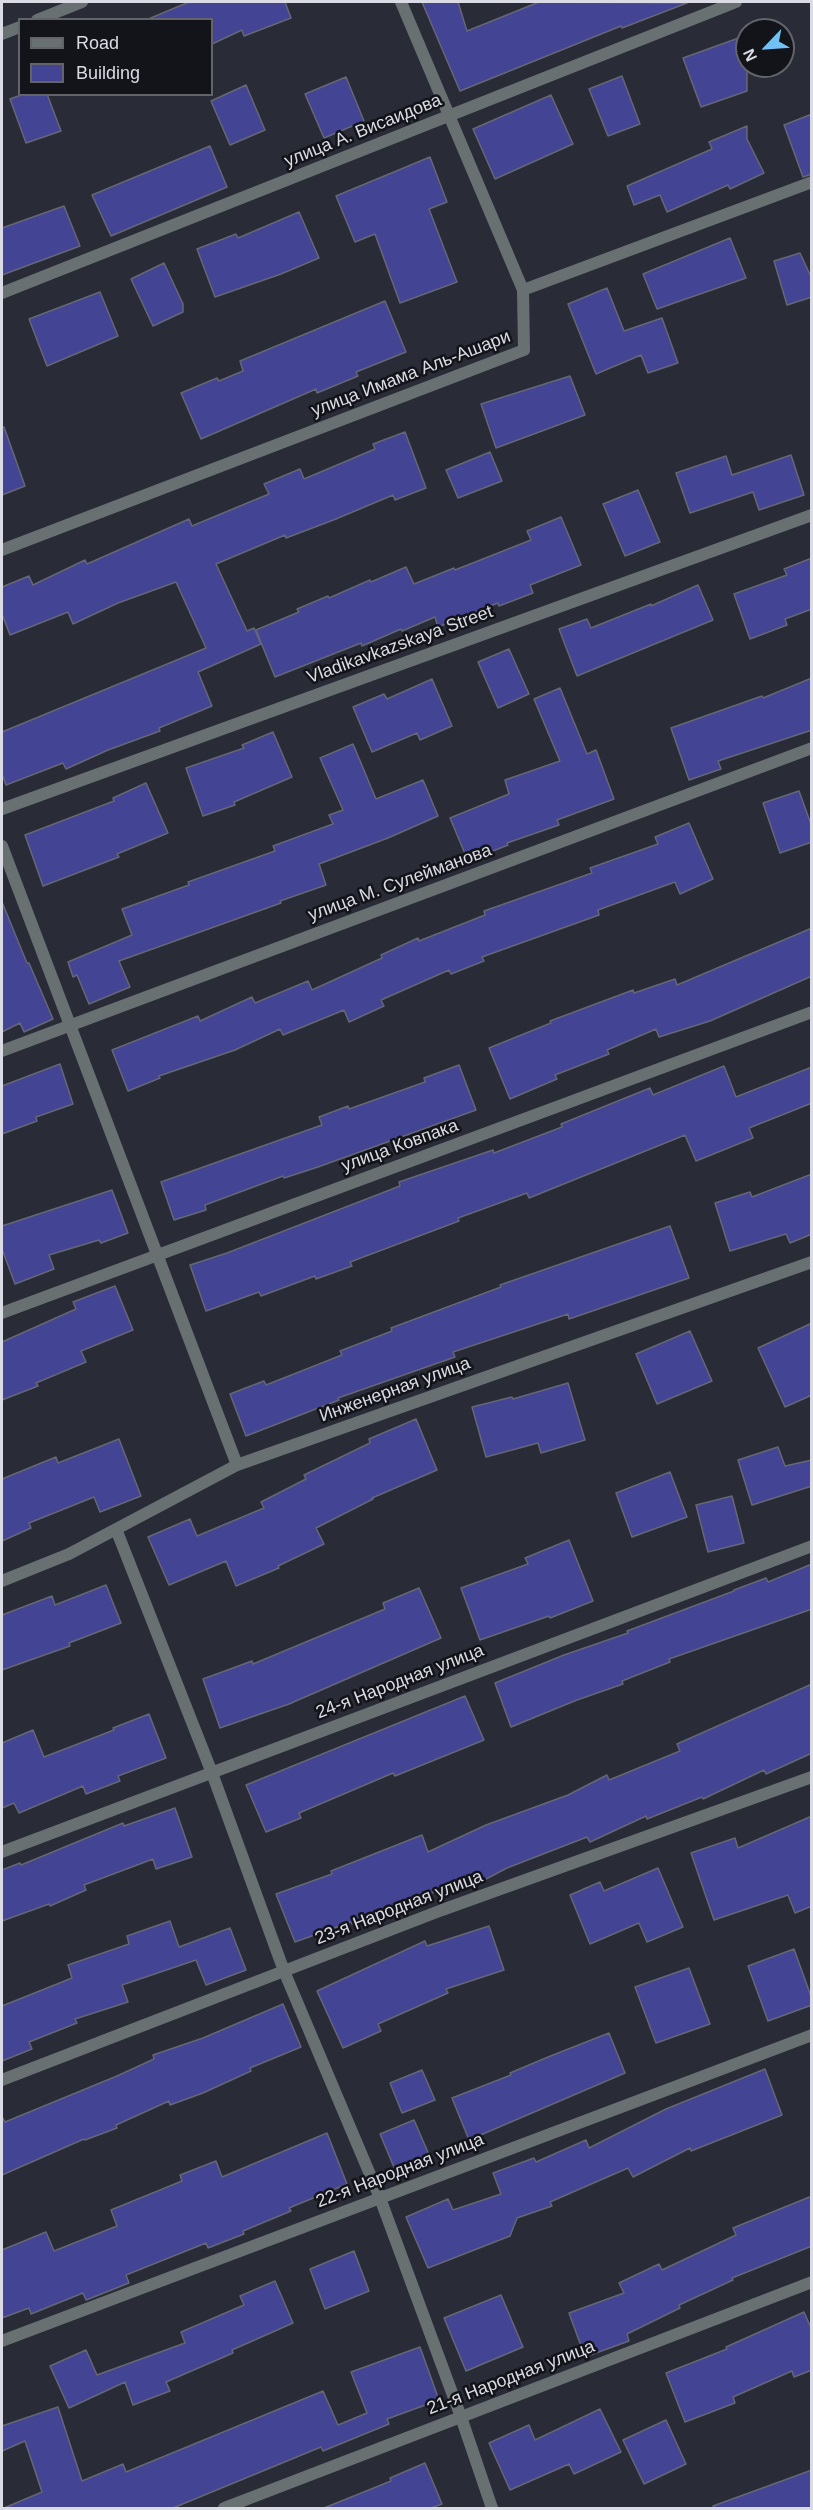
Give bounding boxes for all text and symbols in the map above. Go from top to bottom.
legend [18,18,213,96]
north arrow [735,18,795,78]
text: Road [76,33,119,53]
text: N [740,46,760,64]
text: Building [76,63,140,83]
street label: улица А. Висаидова [281,90,445,172]
street label: улица Имама Аль-Ашари [308,326,514,422]
street label: Vladikavkazskaya Street [304,601,496,689]
street label: улица М. Сулейманова [305,840,495,926]
street label: улица Ковпака [339,1115,461,1177]
street label: Инженерная улица [317,1353,473,1427]
street label: 24-я Народная улица [313,1640,487,1724]
street label: 23-я Народная улица [312,1866,486,1950]
street label: 22-я Народная улица [313,2129,487,2213]
street label: 21-я Народная улица [424,2336,598,2420]

